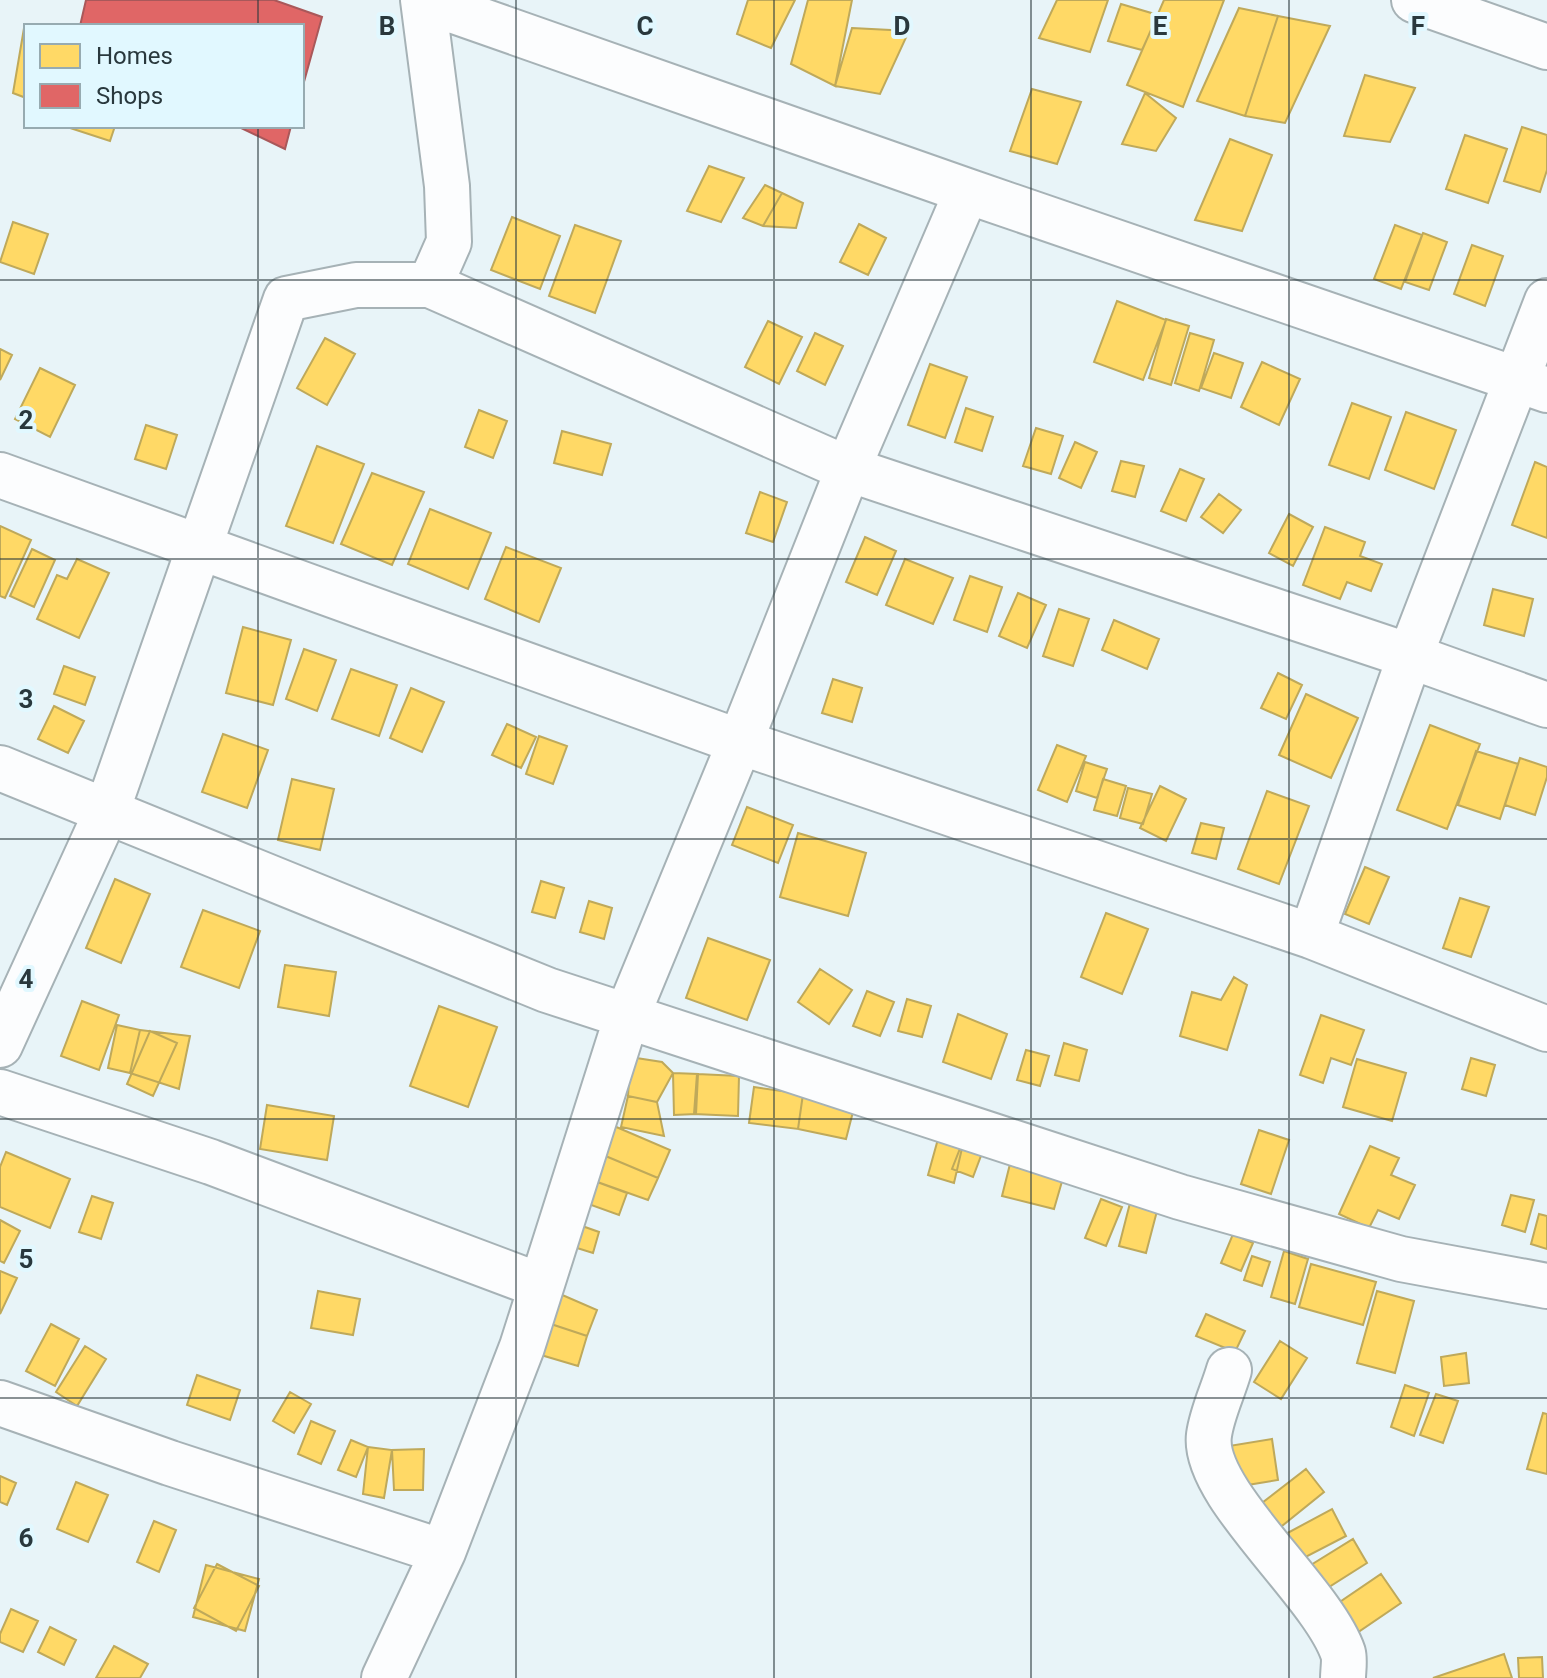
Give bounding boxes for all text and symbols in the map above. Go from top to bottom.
text: B [379,11,395,41]
text: C [636,11,654,41]
text: D [894,11,910,41]
text: E [1153,11,1168,41]
text: F [1411,11,1425,41]
legend [24,24,304,128]
text: Homes [96,42,173,70]
text: Shops [96,82,163,110]
text: 2 [19,405,33,435]
text: 3 [19,684,33,714]
text: 4 [19,964,34,994]
text: 5 [19,1244,33,1274]
text: 6 [19,1523,34,1553]

